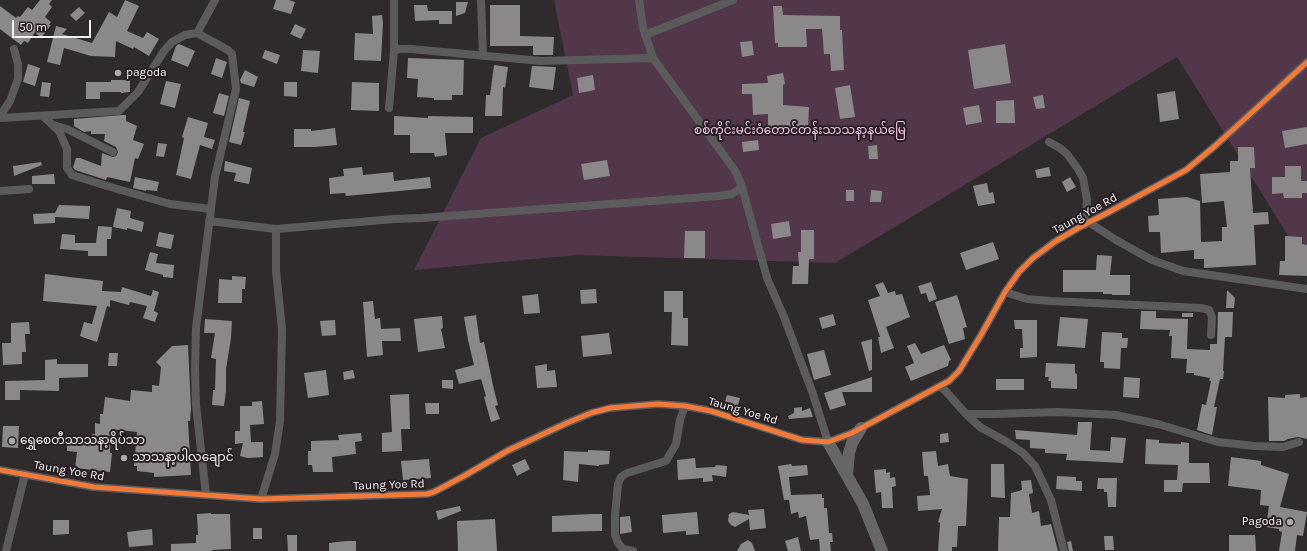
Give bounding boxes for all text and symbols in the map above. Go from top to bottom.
scale bar [14,12,93,38]
text: 50 m [19,20,47,34]
place label: pagoda [126,66,167,80]
marker: pagoda [113,68,123,78]
park label: စစ်ကိုင်းမင်းဝံတောင်တန်းသာသနာ့နယ်မြေ [694,124,906,138]
street label: Taung Yoe Rd [1050,190,1120,238]
street label: Taung Yoe Rd [707,394,779,428]
place label: ရွှေစေတီသာသနာ့ရိပ်သာ [20,434,145,448]
marker: ရွှေစေတီသာသနာ့ရိပ်သာ [7,436,17,446]
place label: သာသနာ့ပါလချောင် [132,451,234,465]
marker: သာသနာ့ပါလချောင် [119,453,129,463]
street label: Taung Yoe Rd [33,458,105,484]
street label: Taung Yoe Rd [353,477,425,493]
place label: Pagoda [1242,515,1282,529]
marker: Pagoda [1285,517,1295,527]

